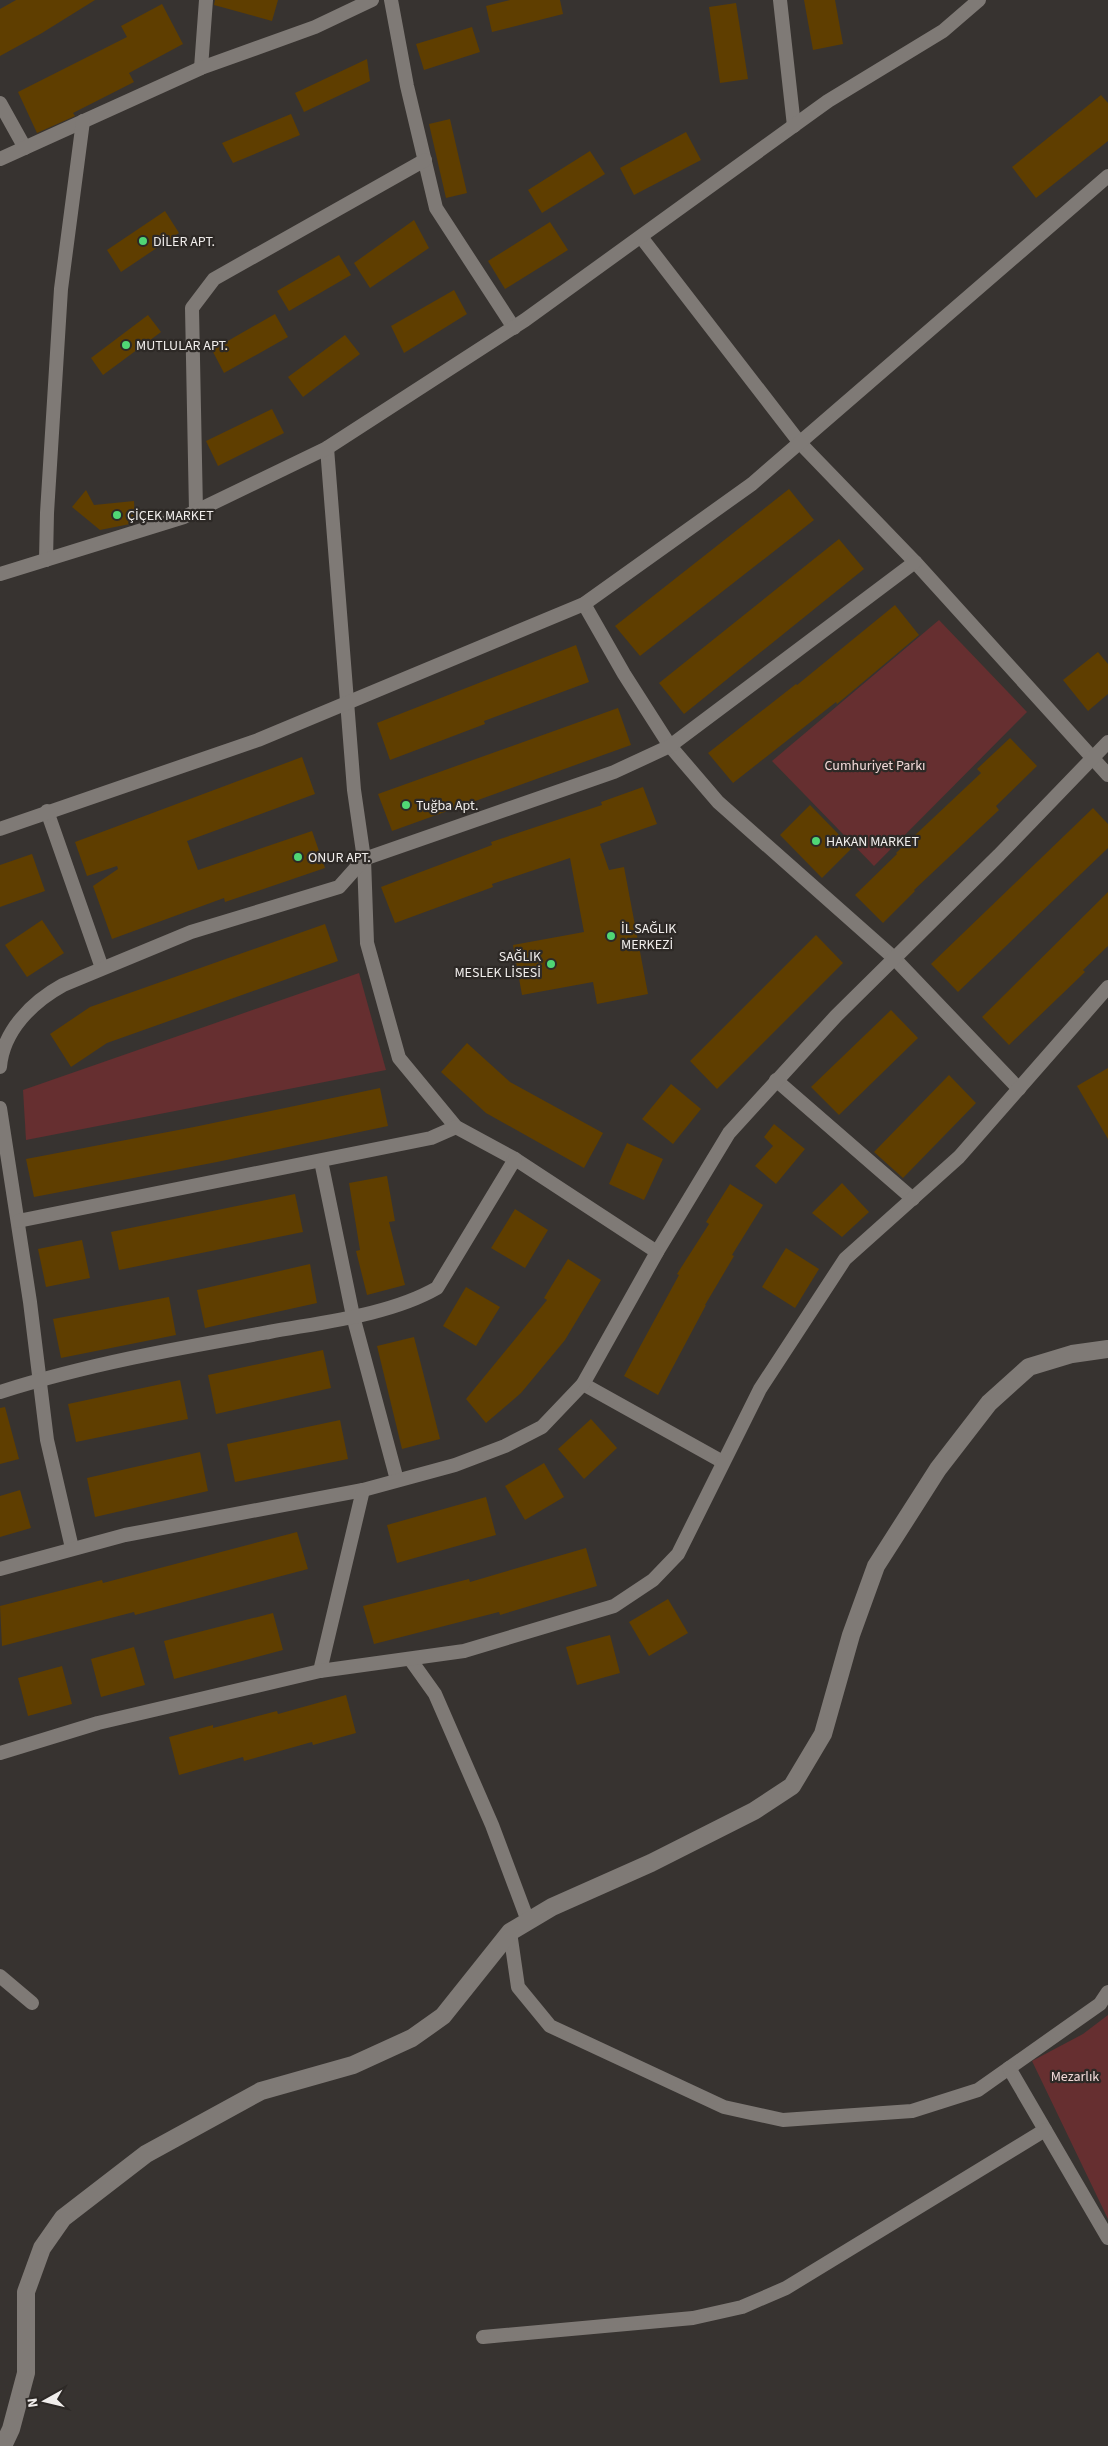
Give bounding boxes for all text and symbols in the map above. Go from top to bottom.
place label: DİLER APT. [153,232,215,252]
marker: DİLER APT. [137,235,149,247]
place label: MUTLULAR APT. [136,336,228,356]
marker: MUTLULAR APT. [120,339,132,351]
place label: ÇİÇEK MARKET [127,506,214,526]
marker: ÇİÇEK MARKET [111,509,123,521]
park label: Cumhuriyet Parkı [824,756,926,776]
place label: Tuğba Apt. [416,796,478,816]
marker: Tuğba Apt. [400,799,412,811]
place label: HAKAN MARKET [826,832,919,852]
marker: HAKAN MARKET [810,835,822,847]
place label: ONUR APT. [308,848,371,868]
marker: ONUR APT. [292,851,304,863]
place label: İL SAĞLIK MERKEZİ [621,919,677,955]
marker: İL SAĞLIK MERKEZİ [605,930,617,942]
place label: SAĞLIK MESLEK LİSESİ [454,947,542,983]
marker: SAĞLIK MESLEK LİSESİ [545,958,557,970]
park label: Mezarlık [1051,2067,1099,2087]
north arrow [20,2376,70,2426]
text: N [23,2397,44,2409]

